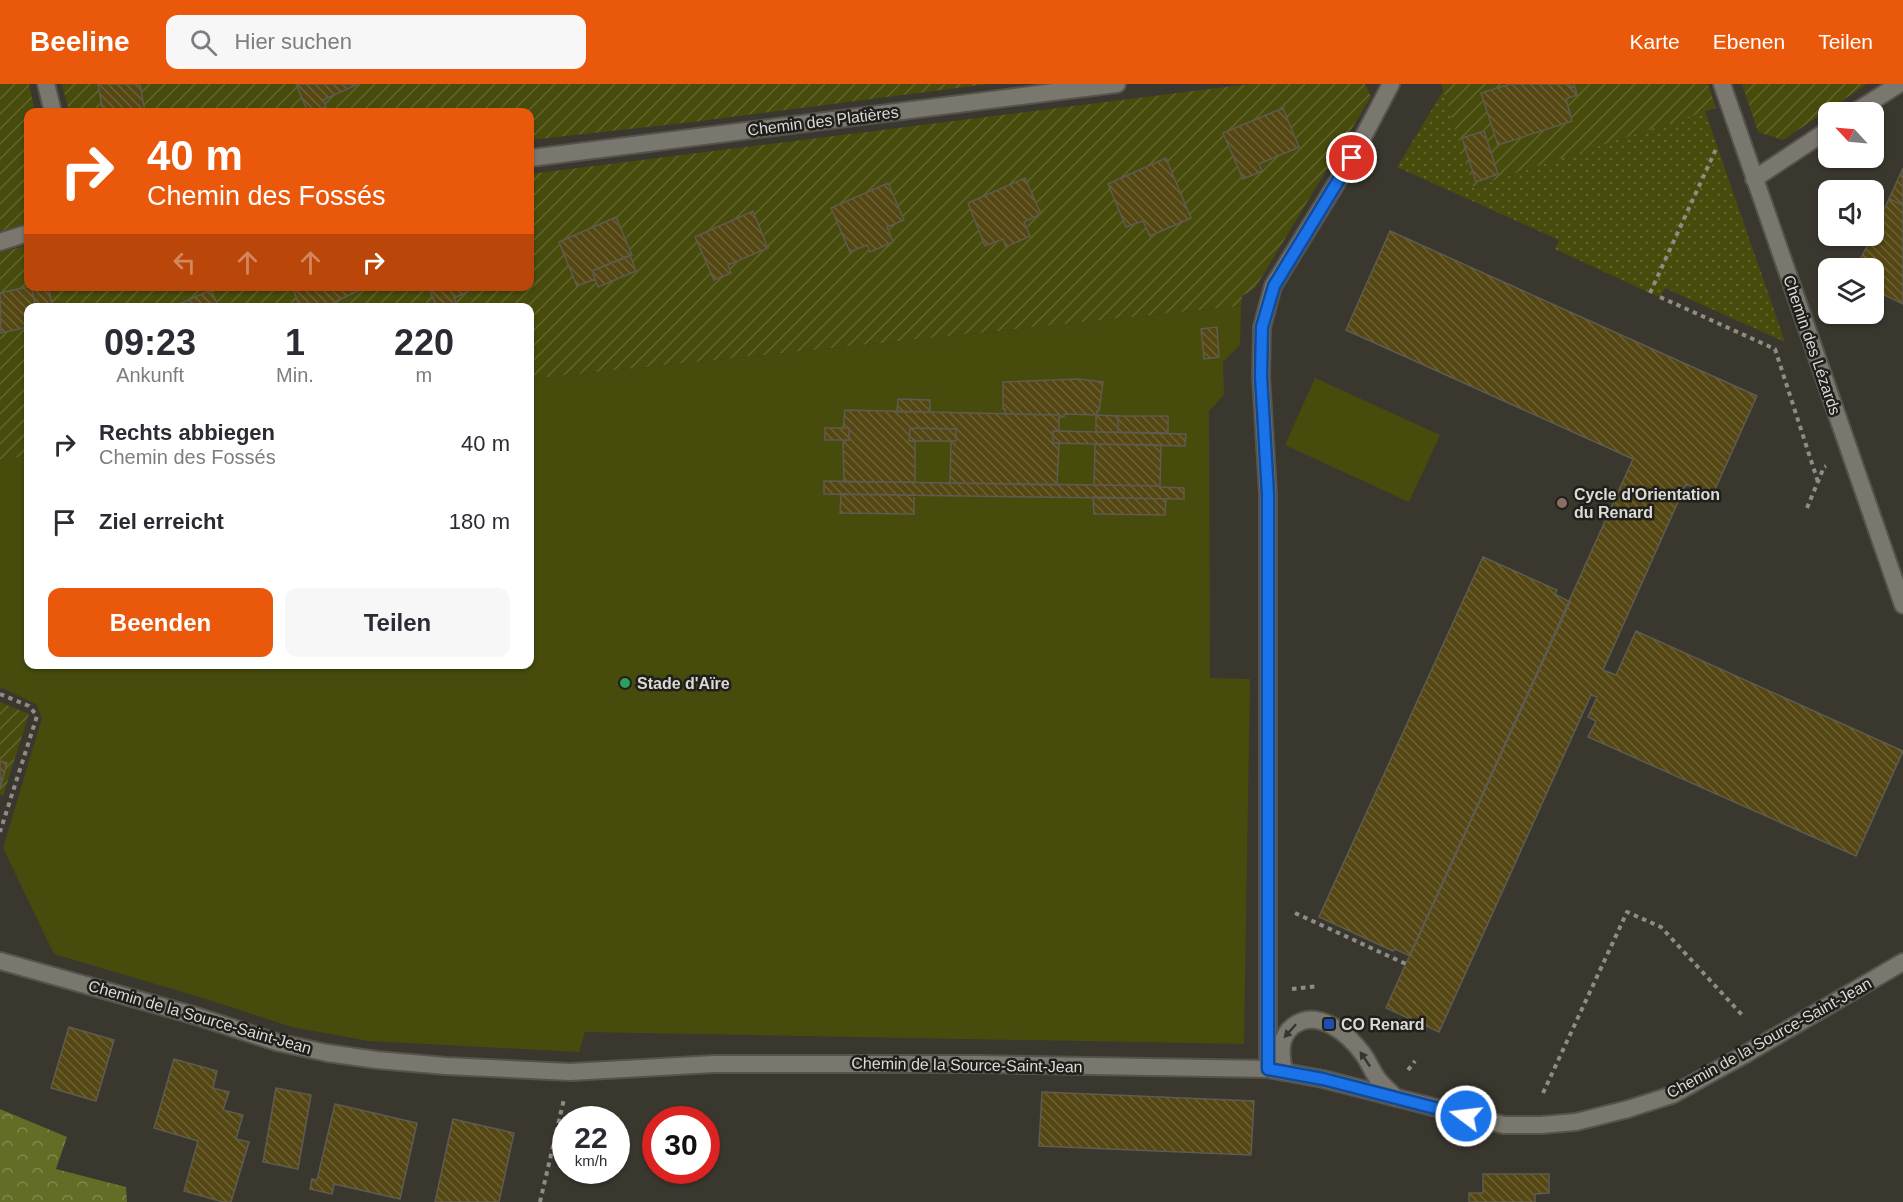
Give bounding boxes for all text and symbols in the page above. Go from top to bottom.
search box [166,15,586,69]
text: Beeline [30,26,130,57]
icon: search [187,26,220,59]
text: Hier suchen [235,29,352,54]
text: Karte [1630,30,1680,53]
text: Ebenen [1713,30,1785,53]
text: Teilen [1818,30,1873,53]
north arrow [1818,102,1884,168]
map controls [1818,102,1884,324]
street label: Chemin des Platières [746,103,900,139]
icon: right [48,132,126,210]
text: 40 m [147,132,243,179]
pin [1326,132,1377,183]
icon: arrive [1335,141,1368,174]
button: sound [1818,180,1884,246]
text: Chemin des Fossés [147,181,386,211]
icon: left [168,246,201,279]
icon: ahead [231,246,264,279]
icon: ahead [294,246,327,279]
icon: right [357,246,390,279]
button: layers [1818,258,1884,324]
street label: Chemin des Lézards [1780,273,1844,417]
text: 09:23 [104,322,196,363]
text: 1 [285,322,305,363]
text: 220 [394,322,454,363]
text: Ankunft [116,364,184,386]
text: Min. [276,364,314,386]
text: m [416,364,432,386]
text: Rechts abbiegen [99,420,275,445]
icon: right [48,428,81,461]
text: 40 m [461,431,510,456]
text: Chemin des Fossés [99,446,276,468]
place label: Cycle d'Orientation du Renard [1574,486,1720,521]
marker: Cycle d'Orientation du Renard [1555,496,1569,510]
icon: arrive [48,506,81,539]
text: Ziel erreicht [99,509,224,534]
text: 180 m [449,509,510,534]
button: Beenden [48,588,273,657]
button: Teilen [285,588,510,657]
place label: Stade d'Aïre [637,675,730,692]
marker: Stade d'Aïre [618,676,632,690]
street label: Chemin de la Source-Saint-Jean [1664,975,1874,1101]
street label: Chemin de la Source-Saint-Jean [87,977,313,1057]
place label: CO Renard [1341,1016,1425,1033]
marker: CO Renard [1322,1017,1336,1031]
one-way arrow [1283,1024,1297,1039]
one-way arrow [1359,1051,1371,1067]
street label: Chemin de la Source-Saint-Jean [851,1054,1083,1076]
position arrow [1434,1084,1498,1148]
speed limit sign: 30 [642,1106,720,1184]
text: 22 [574,1121,608,1154]
text: km/h [575,1152,607,1169]

